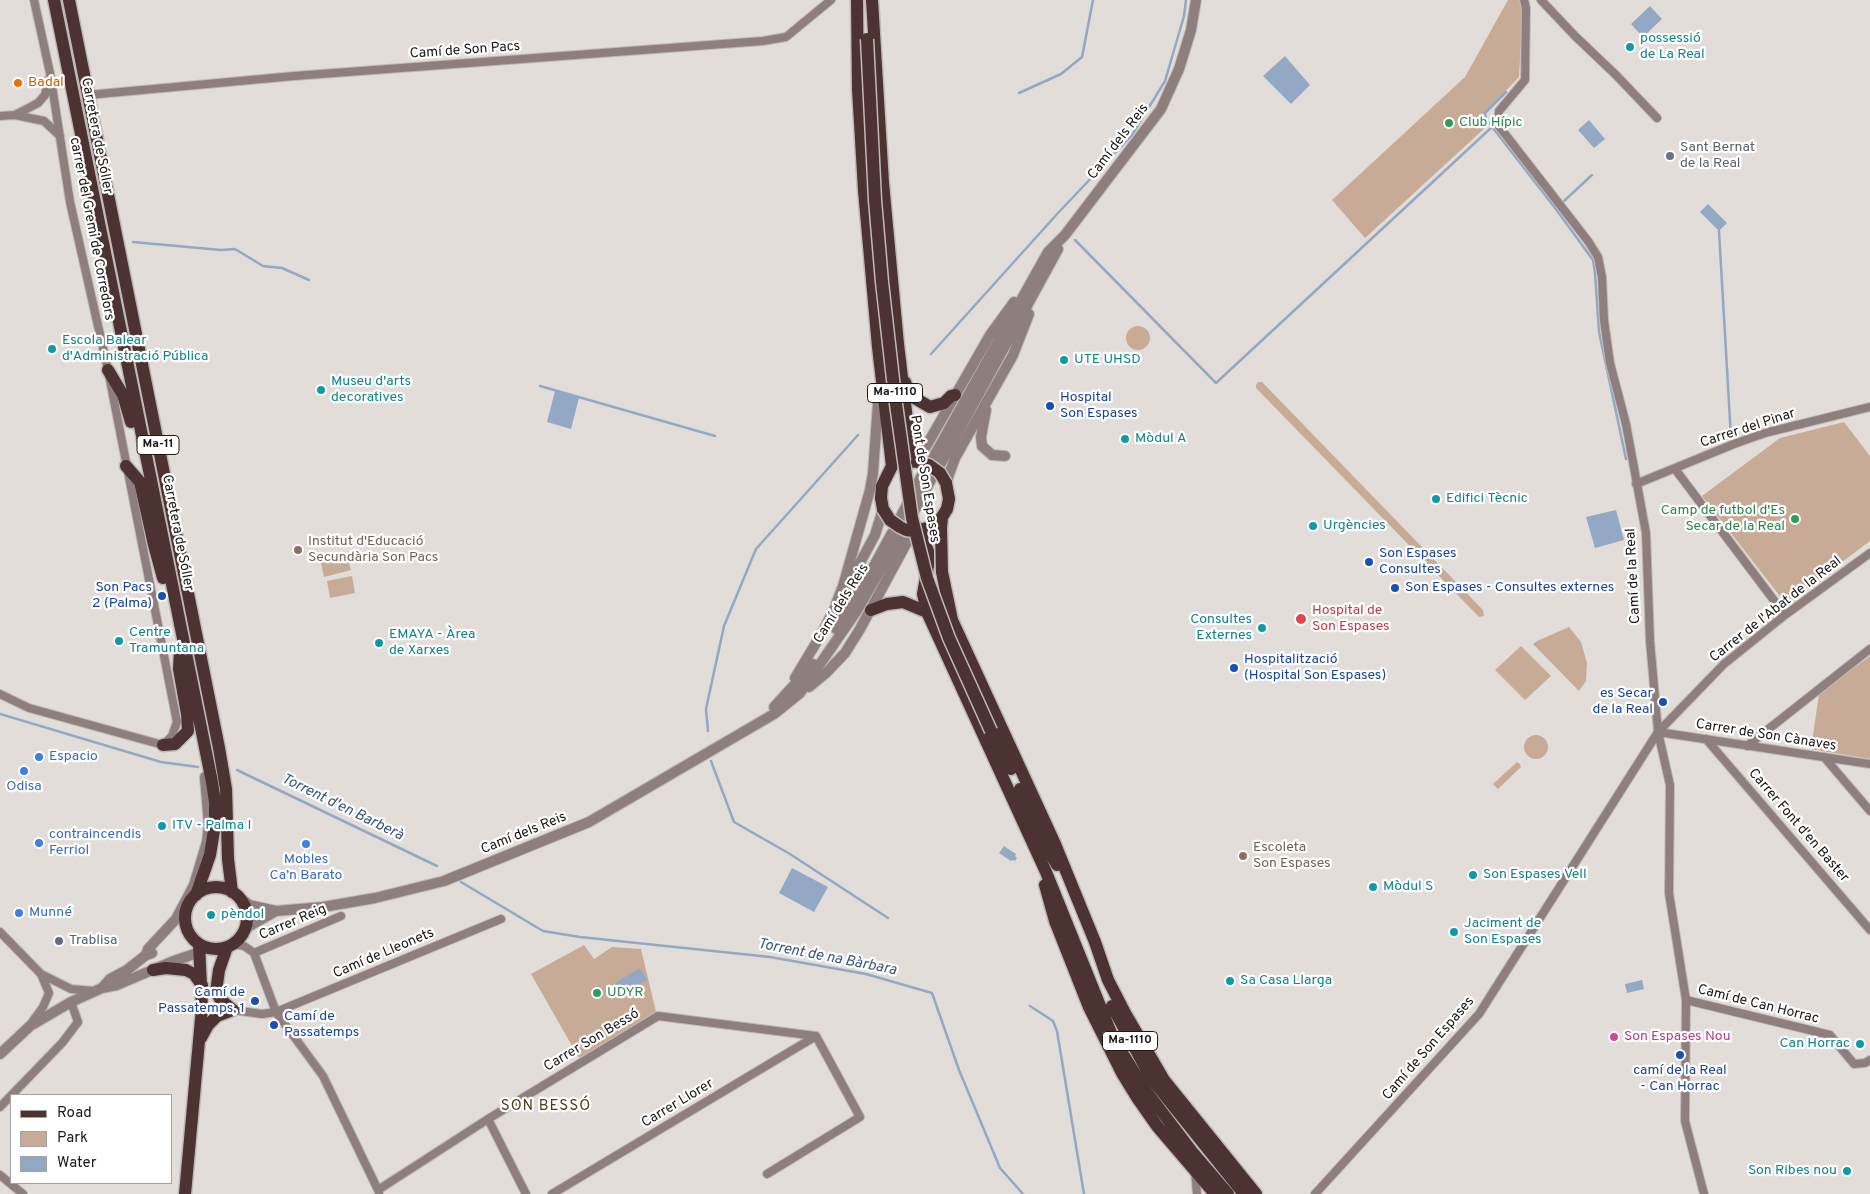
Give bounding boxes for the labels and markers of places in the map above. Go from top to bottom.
place label: possessió de La Real [1640,31,1705,64]
marker: possessió de La Real [1624,41,1636,53]
place label: Badal [28,75,64,91]
marker: Badal [12,77,24,89]
place label: Club Hípic [1459,115,1523,131]
marker: Club Hípic [1443,117,1455,129]
place label: Sant Bernat de la Real [1680,140,1755,172]
marker: Sant Bernat de la Real [1664,150,1676,162]
place label: Escola Balear d'Administració Pública [62,333,208,366]
marker: Escola Balear d'Administració Pública [46,343,58,355]
place label: UTE UHSD [1074,352,1141,368]
marker: UTE UHSD [1058,354,1070,366]
place label: Museu d'arts decoratives [331,374,411,407]
marker: Museu d'arts decoratives [315,384,327,396]
place label: Hospital Son Espases [1060,390,1138,422]
marker: Hospital Son Espases [1044,400,1056,412]
place label: Mòdul A [1135,431,1187,447]
marker: Mòdul A [1119,433,1131,445]
place label: Edifici Tècnic [1446,491,1528,507]
marker: Edifici Tècnic [1430,493,1442,505]
place label: Camp de futbol d'Es Secar de la Real [1661,503,1785,536]
marker: Camp de futbol d'Es Secar de la Real [1789,513,1801,525]
place label: Urgències [1323,518,1386,534]
marker: Urgències [1307,520,1319,532]
place label: Institut d'Educació Secundària Son Pacs [308,534,438,566]
marker: Institut d'Educació Secundària Son Pacs [292,544,304,556]
place label: Son Espases Consultes [1379,546,1457,578]
marker: Son Espases Consultes [1363,556,1375,568]
place label: Son Pacs 2 (Palma) [92,580,152,612]
place label: Son Espases - Consultes externes [1405,580,1614,596]
marker: Son Espases - Consultes externes [1389,582,1401,594]
marker: Son Pacs 2 (Palma) [156,590,168,602]
place label: Hospital de Son Espases [1312,603,1390,636]
place label: Consultes Externes [1190,612,1252,644]
marker: Hospital de Son Espases [1294,612,1308,626]
marker: Consultes Externes [1256,622,1268,634]
place label: Centre Tramuntana [129,625,204,658]
place label: EMAYA - Àrea de Xarxes [389,627,475,660]
marker: Centre Tramuntana [113,635,125,647]
marker: EMAYA - Àrea de Xarxes [373,637,385,649]
place label: Hospitalització (Hospital Son Espases) [1244,652,1386,684]
marker: Hospitalització (Hospital Son Espases) [1228,662,1240,674]
place label: es Secar de la Real [1593,686,1653,719]
marker: es Secar de la Real [1657,696,1669,708]
place label: Espacio [49,749,98,765]
marker: Espacio [33,751,45,763]
marker: Odisa [18,765,30,777]
place label: Odisa [6,779,42,795]
place label: ITV - Palma I [172,818,251,834]
marker: ITV - Palma I [156,820,168,832]
place label: contraincendis Ferriol [49,827,141,860]
marker: contraincendis Ferriol [33,837,45,849]
marker: Mobles Ca’n Barato [300,838,312,850]
place label: Escoleta Son Espases [1253,840,1331,872]
marker: Escoleta Son Espases [1237,850,1249,862]
place label: Mobles Ca’n Barato [270,852,342,884]
place label: Son Espases Vell [1483,867,1587,883]
marker: Son Espases Vell [1467,869,1479,881]
place label: Mòdul S [1383,879,1433,895]
marker: Mòdul S [1367,881,1379,893]
place label: Munné [29,905,72,921]
marker: Munné [13,907,25,919]
place label: pèndol [221,907,264,923]
marker: pèndol [205,909,217,921]
place label: Jaciment de Son Espases [1464,916,1542,949]
marker: Jaciment de Son Espases [1448,926,1460,938]
place label: Trablisa [69,933,117,949]
marker: Trablisa [53,935,65,947]
place label: Sa Casa Llarga [1240,973,1332,989]
marker: Sa Casa Llarga [1224,975,1236,987]
place label: Camí de Passatemps, 1 [158,985,245,1018]
place label: UDYR [607,985,643,1001]
marker: UDYR [591,987,603,999]
marker: Camí de Passatemps, 1 [249,995,261,1007]
place label: Camí de Passatemps [284,1009,359,1042]
marker: Camí de Passatemps [268,1019,280,1031]
place label: Son Espases Nou [1624,1029,1731,1045]
marker: Son Espases Nou [1608,1031,1620,1043]
place label: Can Horrac [1780,1036,1850,1052]
marker: Can Horrac [1854,1038,1866,1050]
marker: camí de la Real - Can Horrac [1674,1049,1686,1061]
place label: camí de la Real - Can Horrac [1633,1063,1727,1096]
place label: Son Ribes nou [1748,1163,1837,1179]
marker: Son Ribes nou [1841,1165,1853,1177]

